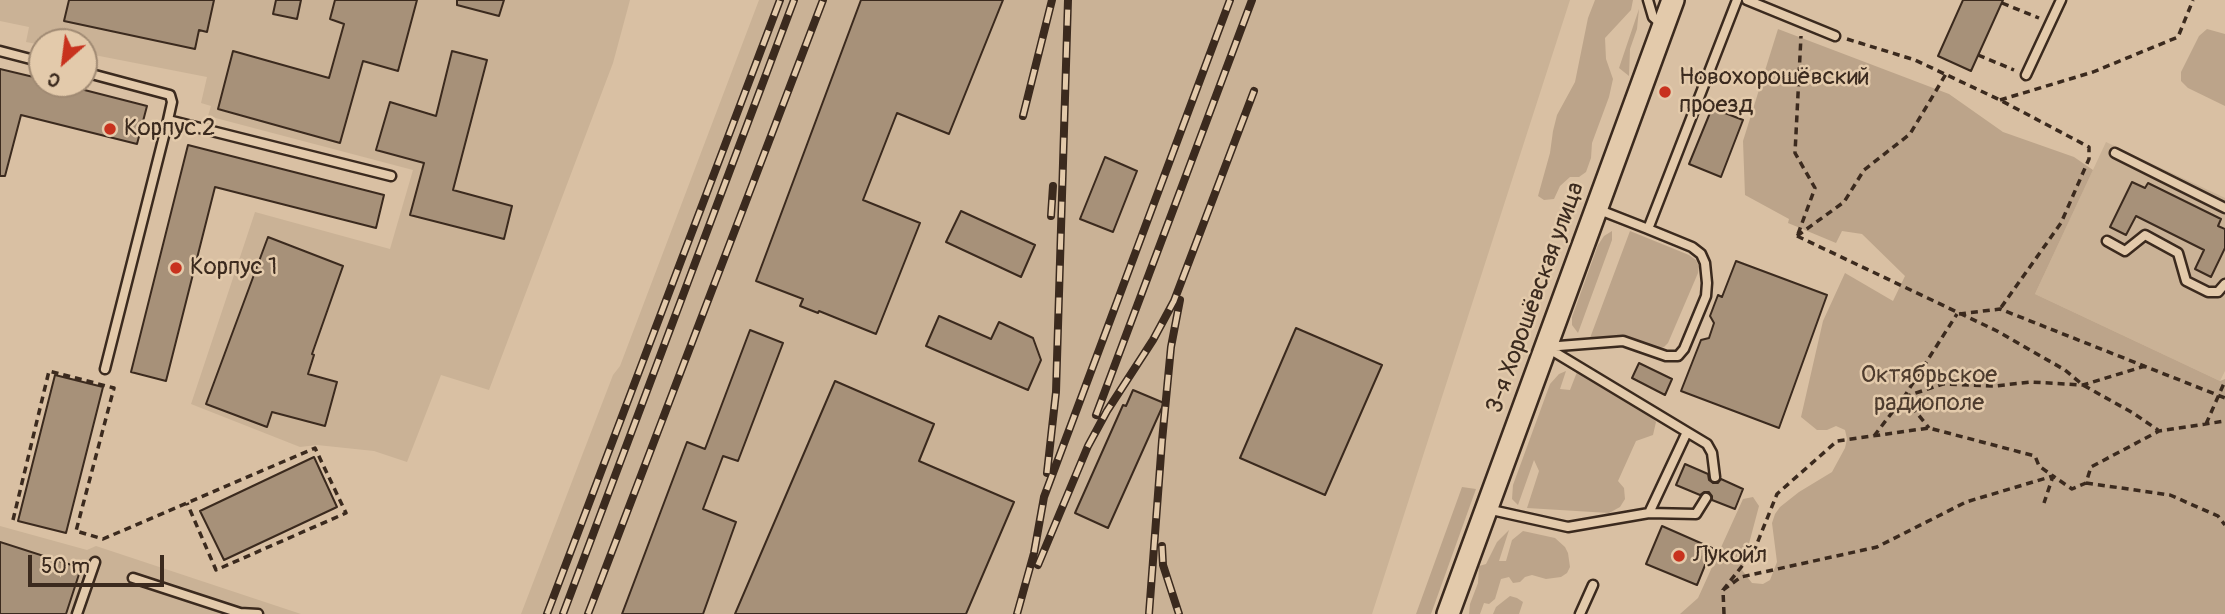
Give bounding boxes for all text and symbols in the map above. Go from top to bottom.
north arrow [28,28,98,98]
place label: Новохорошёвский проезд [1679,64,1869,120]
text: С [43,66,65,93]
marker: Новохорошёвский проезд [1657,84,1673,100]
place label: Корпус 2 [124,115,215,143]
marker: Корпус 2 [102,121,118,137]
street label: 3-я Хорошёвская улица [1481,179,1591,417]
place label: Корпус 1 [190,254,277,282]
marker: Корпус 1 [168,260,184,276]
park label: Октябрьское радиополе [1861,362,1997,418]
scale bar [32,540,168,584]
place label: Лукойл [1693,542,1767,570]
marker: Лукойл [1671,548,1687,564]
text: 50 m [41,553,90,580]

